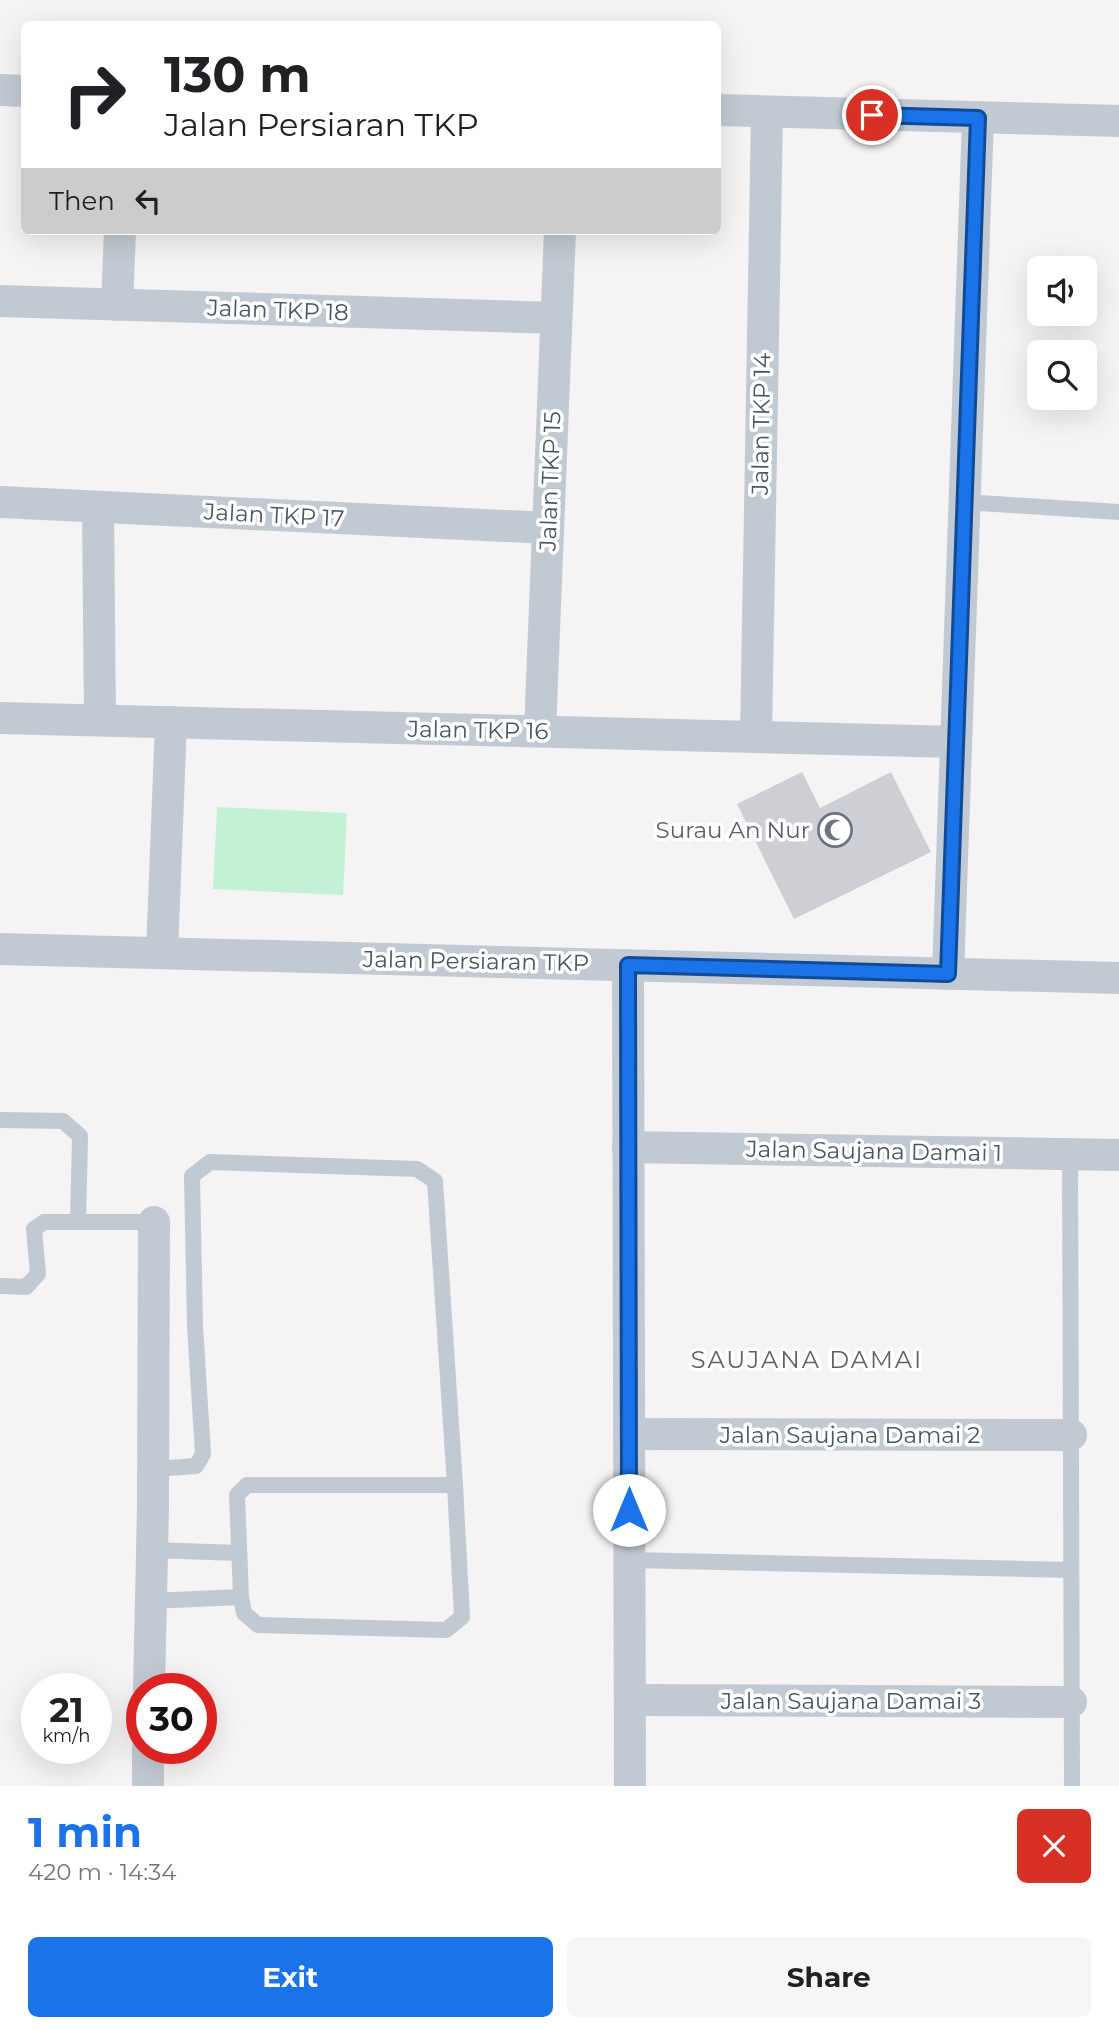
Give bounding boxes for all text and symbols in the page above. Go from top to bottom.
text: 130 m [164,45,311,104]
icon: right [49,49,140,140]
pin [842,85,902,145]
icon: arrive [853,96,891,134]
text: Jalan Persiaran TKP [164,105,479,144]
icon: left [129,182,167,220]
text: Then [49,185,115,217]
map controls [1027,256,1097,410]
button: sound [1027,256,1097,326]
street label: Jalan TKP 18 [206,294,349,326]
button: search [1027,340,1097,410]
street label: Jalan TKP 14 [746,353,776,496]
street label: Jalan TKP 15 [534,411,566,552]
street label: Jalan TKP 17 [202,497,345,533]
street label: Jalan TKP 16 [406,715,549,745]
mosque icon: Surau An Nur [816,811,854,849]
place label: Surau An Nur [656,816,810,844]
street label: Jalan Persiaran TKP [362,945,589,977]
street label: Jalan Saujana Damai 1 [745,1135,1002,1167]
district label: SAUJANA DAMAI [691,1345,923,1374]
street label: Jalan Saujana Damai 2 [719,1421,980,1449]
position arrow [592,1473,666,1547]
speed limit sign: 30 [126,1673,217,1764]
street label: Jalan Saujana Damai 3 [720,1687,981,1715]
text: 21 [49,1688,84,1731]
text: km/h [42,1725,91,1747]
text: 1 min [28,1806,142,1858]
button: close [1017,1809,1091,1883]
text: 420 m · 14:34 [28,1858,176,1886]
button: Exit [28,1937,553,2017]
button: Share [567,1937,1091,2017]

